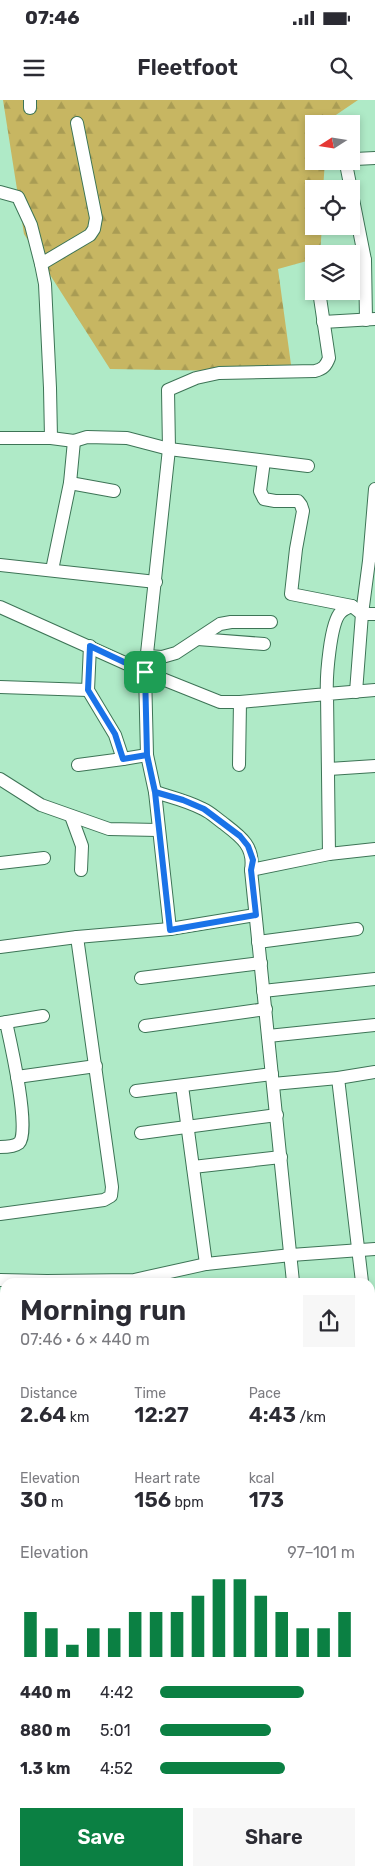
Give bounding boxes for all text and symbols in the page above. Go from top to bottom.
text: 07:46 [25,6,80,29]
icon: menu [20,54,48,82]
text: Fleetfoot [137,54,238,81]
icon: search [327,54,355,82]
north arrow [305,115,360,170]
map controls [305,115,360,300]
button: locate [305,180,360,235]
button: layers [305,245,360,300]
pin [124,651,166,693]
icon: arrive [131,658,159,686]
text: Morning run [20,1294,186,1327]
button: share [303,1295,355,1347]
text: 07:46 · 6 × 440 m [20,1330,150,1349]
text: Distance [20,1385,77,1402]
text: Time [134,1385,166,1402]
text: Pace [249,1385,281,1402]
text: 2.64 [20,1402,66,1427]
text: 12:27 [134,1402,189,1427]
text: 4:43 [249,1402,296,1427]
text: km [66,1409,89,1426]
text: /km [296,1409,326,1426]
text: Elevation [20,1470,80,1487]
text: Heart rate [134,1470,200,1487]
text: kcal [249,1470,274,1487]
text: 30 [20,1487,48,1512]
text: 156 [134,1487,171,1512]
text: 173 [249,1487,284,1512]
text: m [48,1494,63,1511]
text: bpm [171,1494,204,1511]
text: Elevation [20,1543,89,1562]
text: 97–101 m [287,1543,355,1562]
text: 440 m [20,1683,71,1702]
text: 4:42 [100,1683,133,1702]
text: 880 m [20,1721,71,1740]
text: 5:01 [100,1721,131,1740]
text: 1.3 km [20,1759,70,1778]
text: 4:52 [100,1759,133,1778]
button: Save [20,1808,183,1866]
button: Share [193,1808,355,1866]

